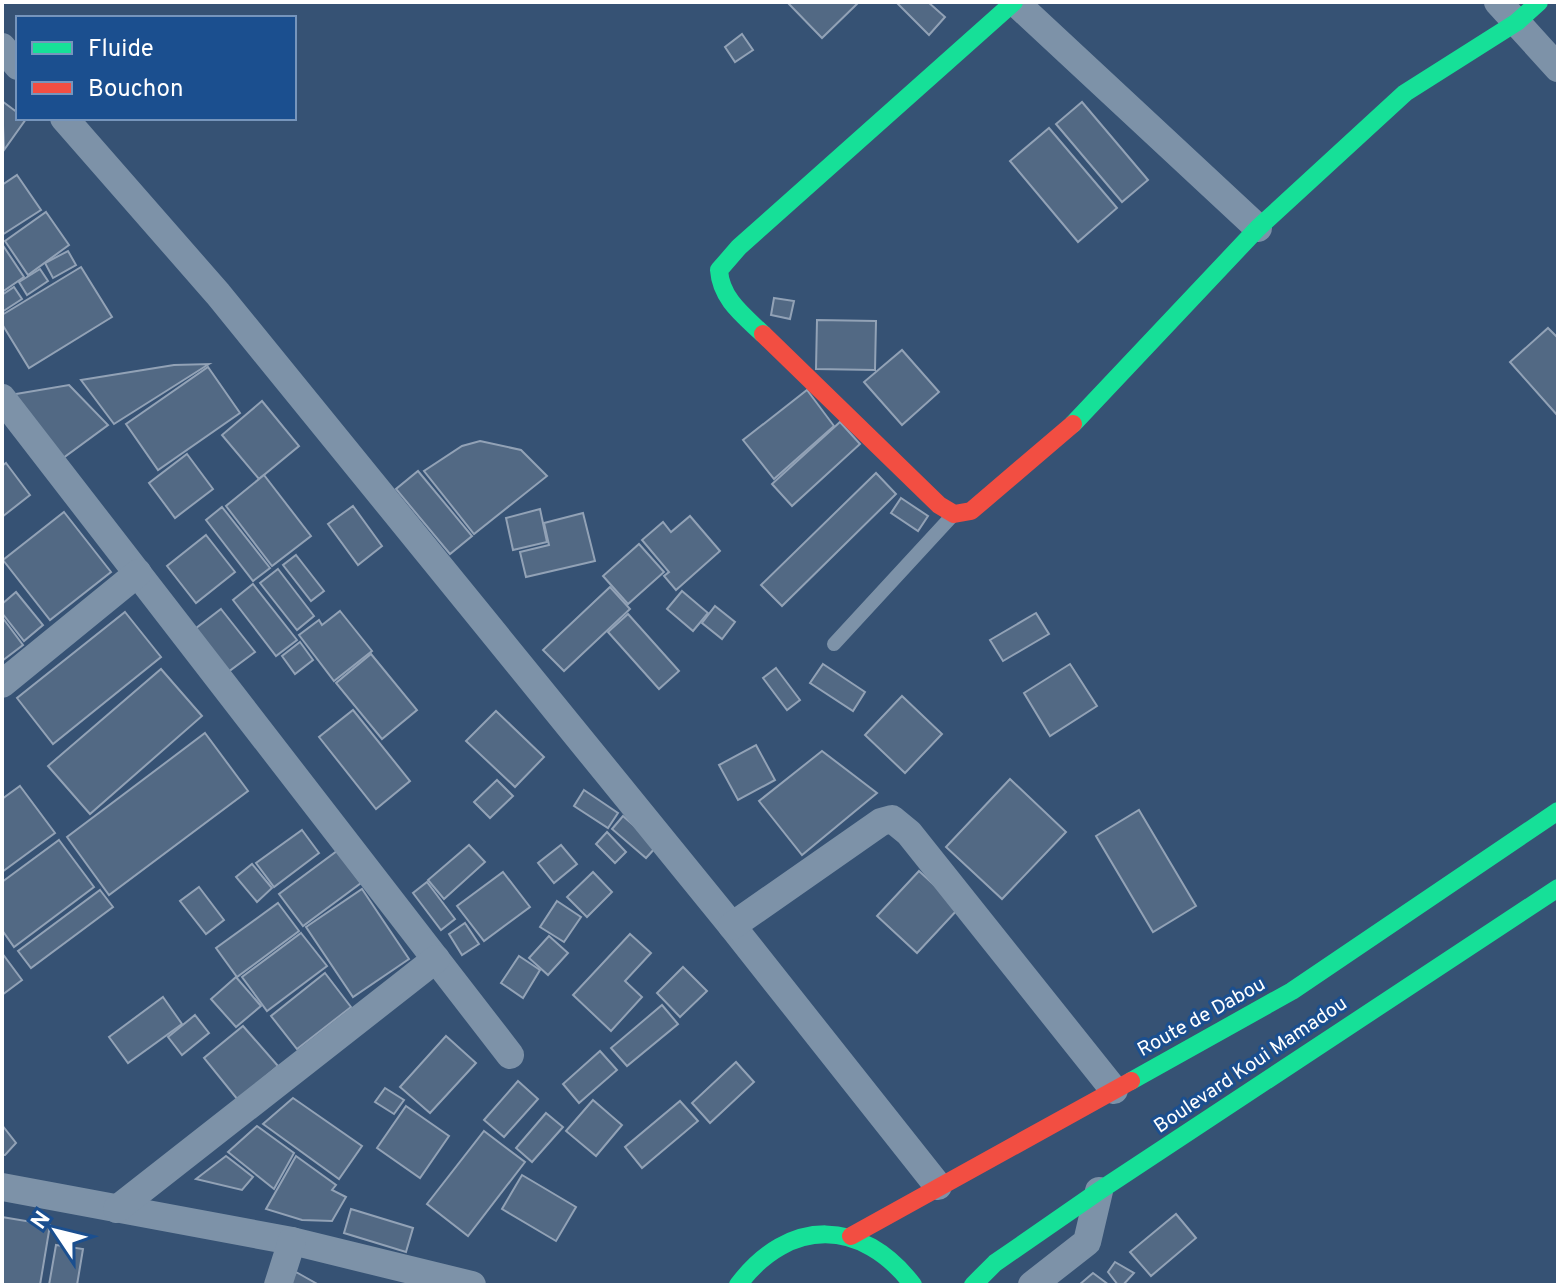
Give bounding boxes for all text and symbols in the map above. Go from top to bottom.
legend [16,16,296,120]
text: Fluide [88,35,154,65]
text: Bouchon [88,75,183,105]
street label: Route de Dabou [1133,972,1271,1064]
street label: Boulevard Koui Mamadou [1149,991,1353,1140]
north arrow [16,1191,96,1271]
text: N [26,1207,57,1235]

